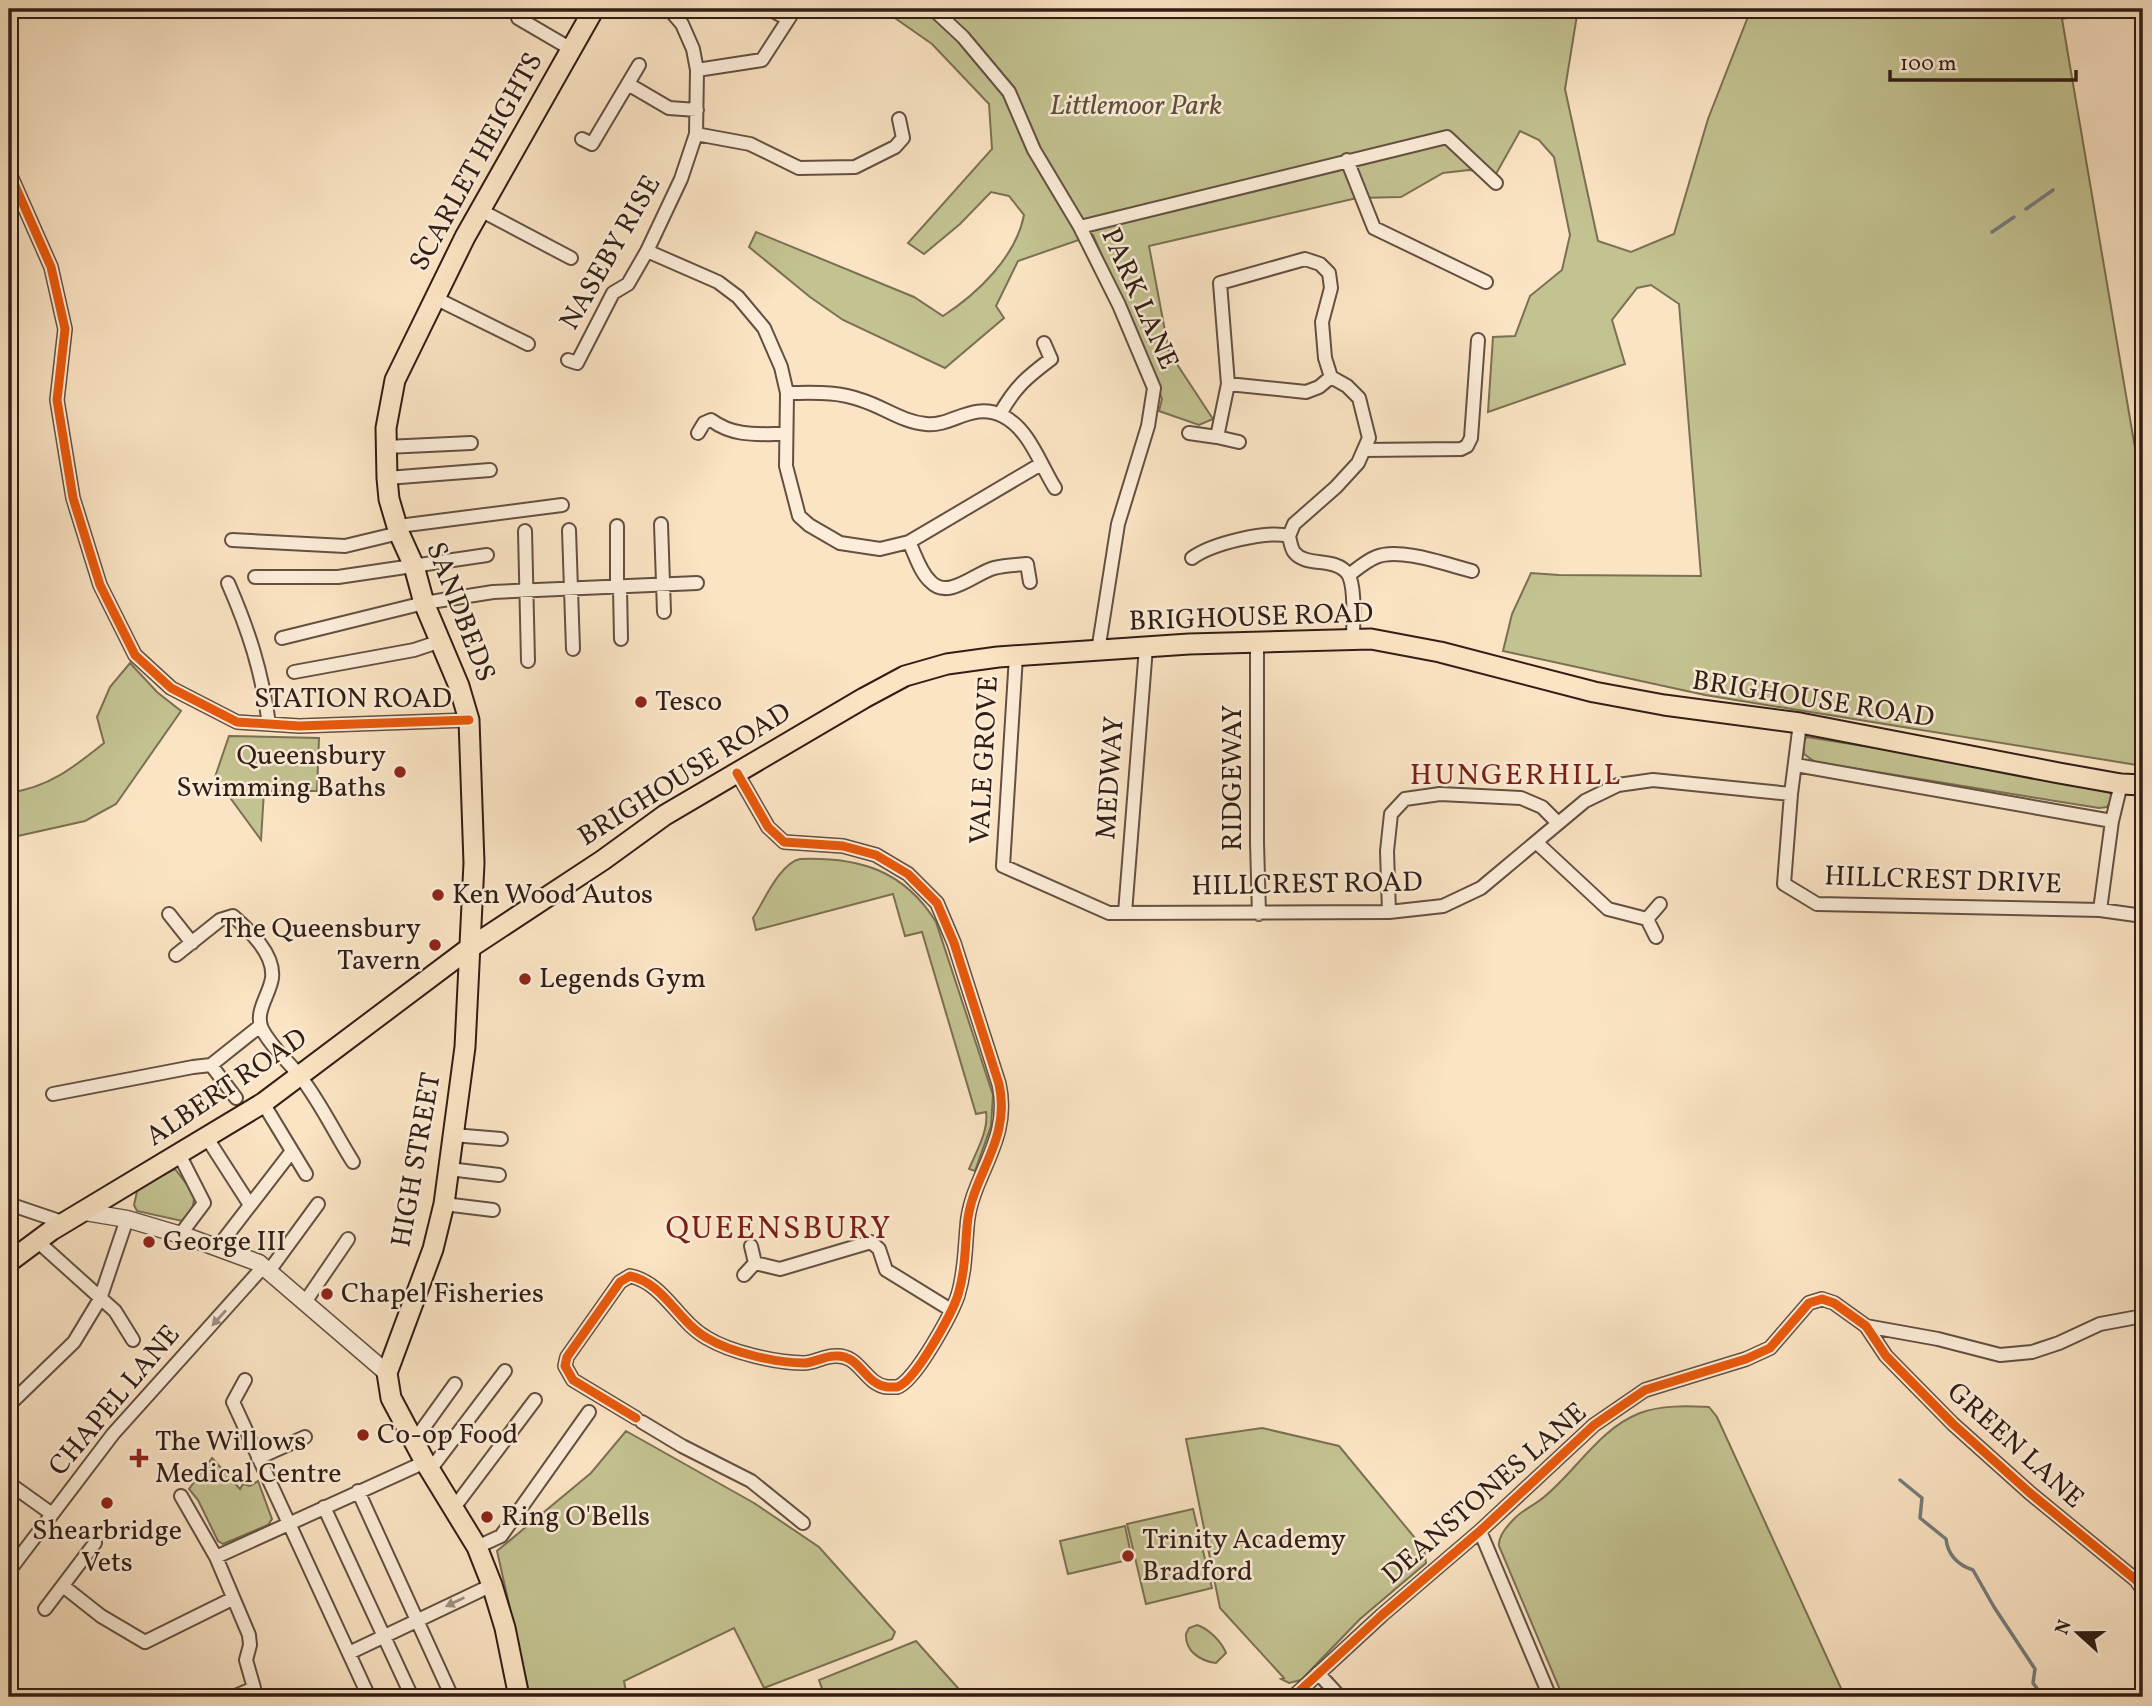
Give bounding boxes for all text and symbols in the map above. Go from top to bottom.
scale bar [1890,38,2075,82]
street label: SCARLET HEIGHTS [401,46,553,278]
text: 100 m [1900,50,1957,79]
park label: Littlemoor Park [1050,87,1222,126]
street label: NASEBY RISE [551,169,671,337]
street label: PARK LANE [1090,222,1188,376]
street label: SANDBEDS [416,537,504,687]
street label: BRIGHOUSE ROAD [1128,594,1374,642]
street label: BRIGHOUSE ROAD [1689,662,1937,738]
street label: VALE GROVE [961,675,1009,845]
street label: STATION ROAD [254,680,452,719]
place label: Tesco [655,683,722,722]
street label: BRIGHOUSE ROAD [571,694,799,856]
marker: Tesco [633,694,649,710]
street label: RIDGEWAY [1214,705,1253,851]
street label: MEDWAY [1087,715,1135,841]
place label: Queensbury Swimming Baths [176,737,386,808]
district label: HUNGERHILL [1410,755,1622,797]
marker: Queensbury Swimming Baths [392,764,408,780]
street label: HILLCREST DRIVE [1824,857,2062,905]
street label: HILLCREST ROAD [1191,863,1423,907]
place label: Ken Wood Autos [452,876,653,915]
marker: Ken Wood Autos [430,887,446,903]
place label: The Queensbury Tavern [220,910,421,981]
marker: The Queensbury Tavern [427,937,443,953]
place label: Legends Gym [539,960,706,999]
marker: Legends Gym [517,971,533,987]
street label: ALBERT ROAD [138,1019,316,1157]
street label: HIGH STREET [382,1070,452,1250]
district label: QUEENSBURY [666,1208,892,1252]
place label: George III [163,1223,286,1262]
marker: George III [141,1234,157,1250]
place label: Chapel Fisheries [341,1275,544,1314]
marker: Chapel Fisheries [319,1286,335,1302]
one-way arrow [211,1309,227,1327]
street label: CHAPEL LANE [40,1317,190,1485]
street label: GREEN LANE [1938,1374,2092,1518]
street label: DEANSTONES LANE [1374,1394,1596,1594]
place label: Co-op Food [377,1416,518,1455]
place label: The Willows Medical Centre [155,1423,342,1494]
marker: Co-op Food [355,1427,371,1443]
marker: The Willows Medical Centre [129,1448,149,1468]
marker: Shearbridge Vets [99,1495,115,1511]
place label: Ring O'Bells [501,1498,650,1537]
marker: Ring O'Bells [479,1509,495,1525]
place label: Shearbridge Vets [32,1512,182,1583]
place label: Trinity Academy Bradford [1142,1521,1346,1592]
marker: Trinity Academy Bradford [1120,1548,1136,1564]
one-way arrow [444,1597,465,1608]
north arrow [2044,1598,2114,1668]
text: N [2049,1616,2079,1639]

